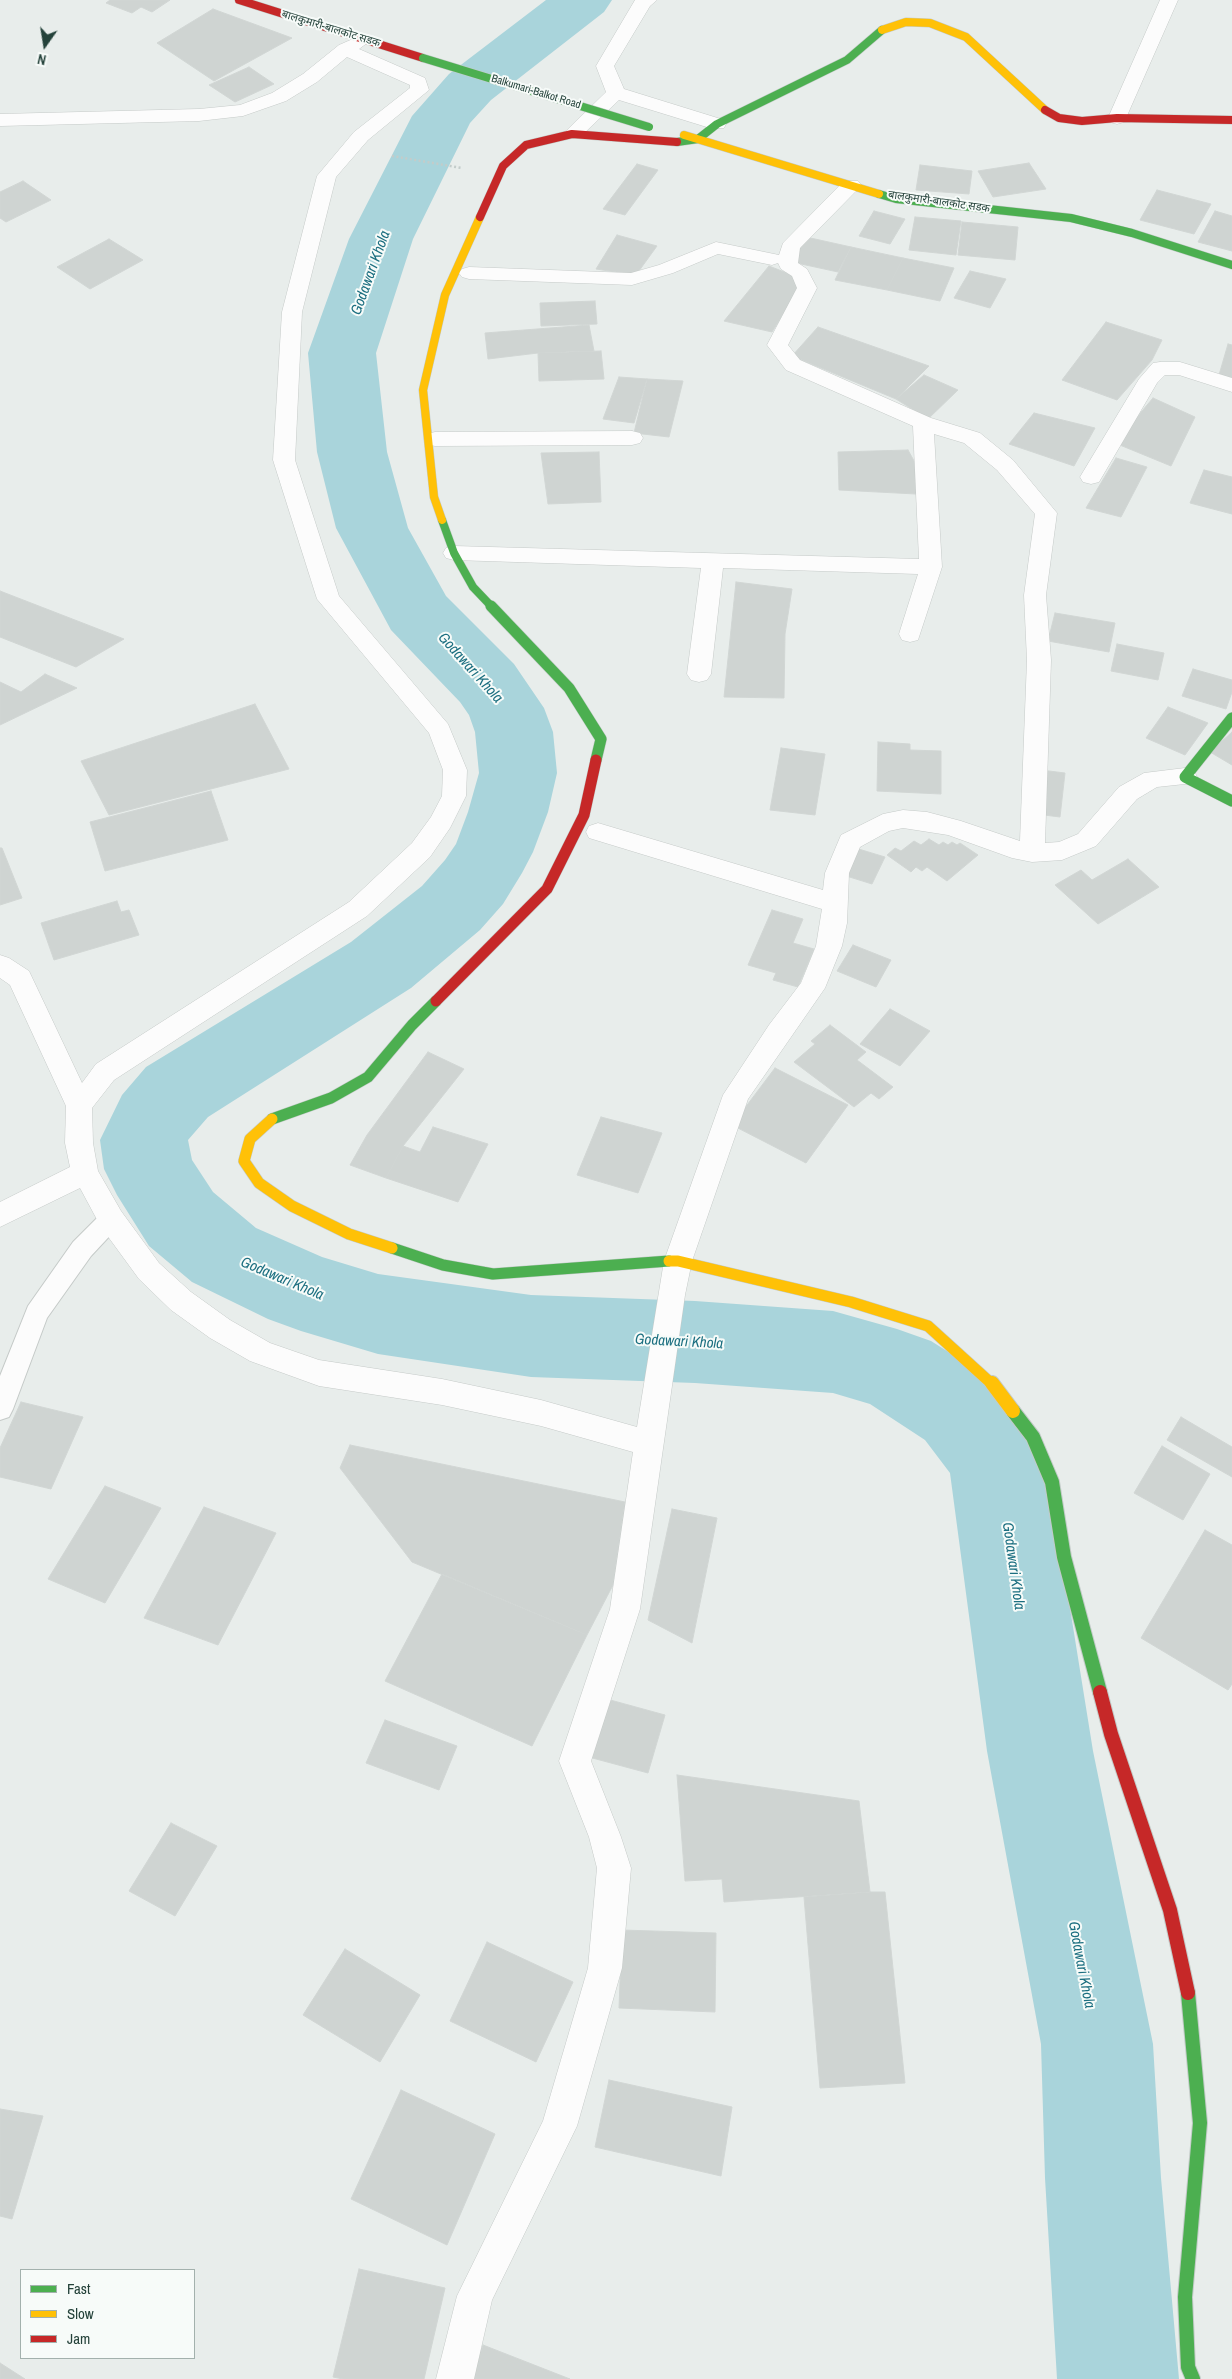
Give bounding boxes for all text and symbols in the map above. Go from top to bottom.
street label: बालकुमारी-बालकोट सडक [280,8,382,50]
north arrow [20,20,70,70]
text: N [36,50,48,69]
street label: Balkumari-Balkot Road [490,72,582,112]
street label: बालकुमारी-बालकोट सडक [887,188,991,216]
water label: Godawari Khola [347,228,395,318]
water label: Godawari Khola [434,629,506,707]
water label: Godawari Khola [238,1253,326,1305]
water label: Godawari Khola [634,1331,724,1353]
water label: Godawari Khola [998,1521,1028,1611]
water label: Godawari Khola [1064,1920,1098,2010]
legend [20,2269,195,2359]
text: Fast [67,2278,90,2299]
text: Slow [67,2303,94,2324]
text: Jam [67,2328,90,2349]

